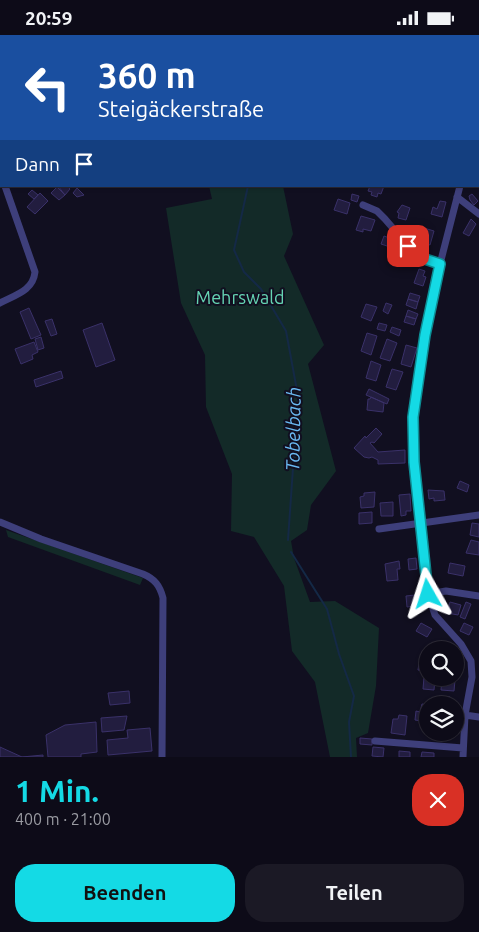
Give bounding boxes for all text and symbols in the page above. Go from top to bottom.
text: 20:59 [25,7,73,29]
icon: left [15,55,80,120]
text: 360 m [98,55,196,95]
text: Steigäckerstraße [98,96,264,121]
icon: arrive [70,150,98,178]
text: Dann [15,153,60,175]
pin [387,225,429,267]
icon: arrive [394,232,422,260]
park label: Mehrswald [196,287,284,307]
water label: Tobelbach [281,386,305,472]
position arrow [401,567,453,619]
map controls [419,641,464,741]
button: search [419,641,464,686]
button: layers [419,696,464,741]
text: 1 Min. [15,774,99,808]
button: close [412,774,464,826]
text: 400 m · 21:00 [15,810,111,828]
button: Beenden [15,864,235,922]
button: Teilen [245,864,464,922]

